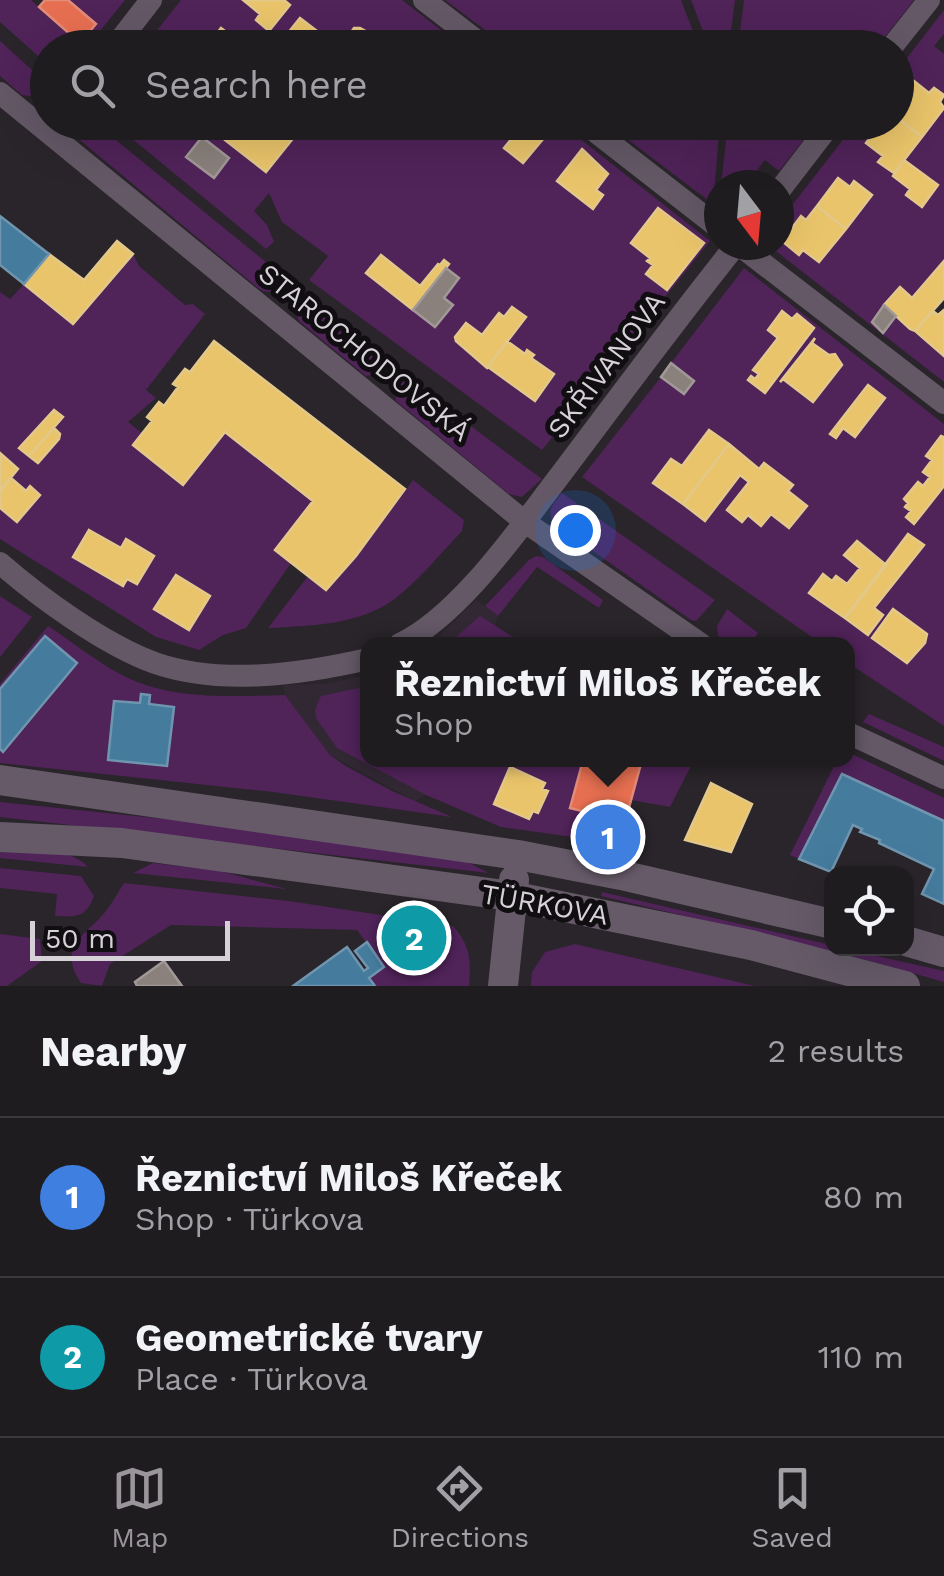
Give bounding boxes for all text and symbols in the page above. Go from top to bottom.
search box [30,30,914,140]
icon: search [65,58,120,113]
text: Search here [145,63,368,107]
north arrow [704,170,794,260]
street label: STAROCHODOVSKÁ [252,257,477,448]
street label: SKŘIVANOVA [541,286,672,445]
your location [550,505,601,556]
popup [360,637,855,767]
text: Řeznictví Miloš Křeček [394,661,821,705]
text: Shop [394,705,474,743]
pin: 1 [576,800,640,874]
map controls [824,866,914,956]
button: locate [824,866,914,956]
street label: TÜRKOVA [479,877,611,932]
pin: 2 [382,900,446,976]
scale bar [30,916,230,960]
text: 50 m [45,922,115,955]
text: Nearby [40,1027,187,1076]
text: 2 results [767,1032,904,1070]
text: Řeznictví Miloš Křeček [135,1156,562,1200]
text: 1 [66,1178,79,1216]
text: 80 m [823,1178,904,1216]
text: Shop · Türkova [135,1200,364,1238]
text: Geometrické tvary [135,1316,483,1360]
text: 2 [63,1338,82,1376]
text: 110 m [818,1338,904,1376]
text: Place · Türkova [135,1360,368,1398]
tab: Map [111,1461,168,1554]
tab: Directions [391,1461,529,1554]
tab: Saved [751,1461,833,1554]

